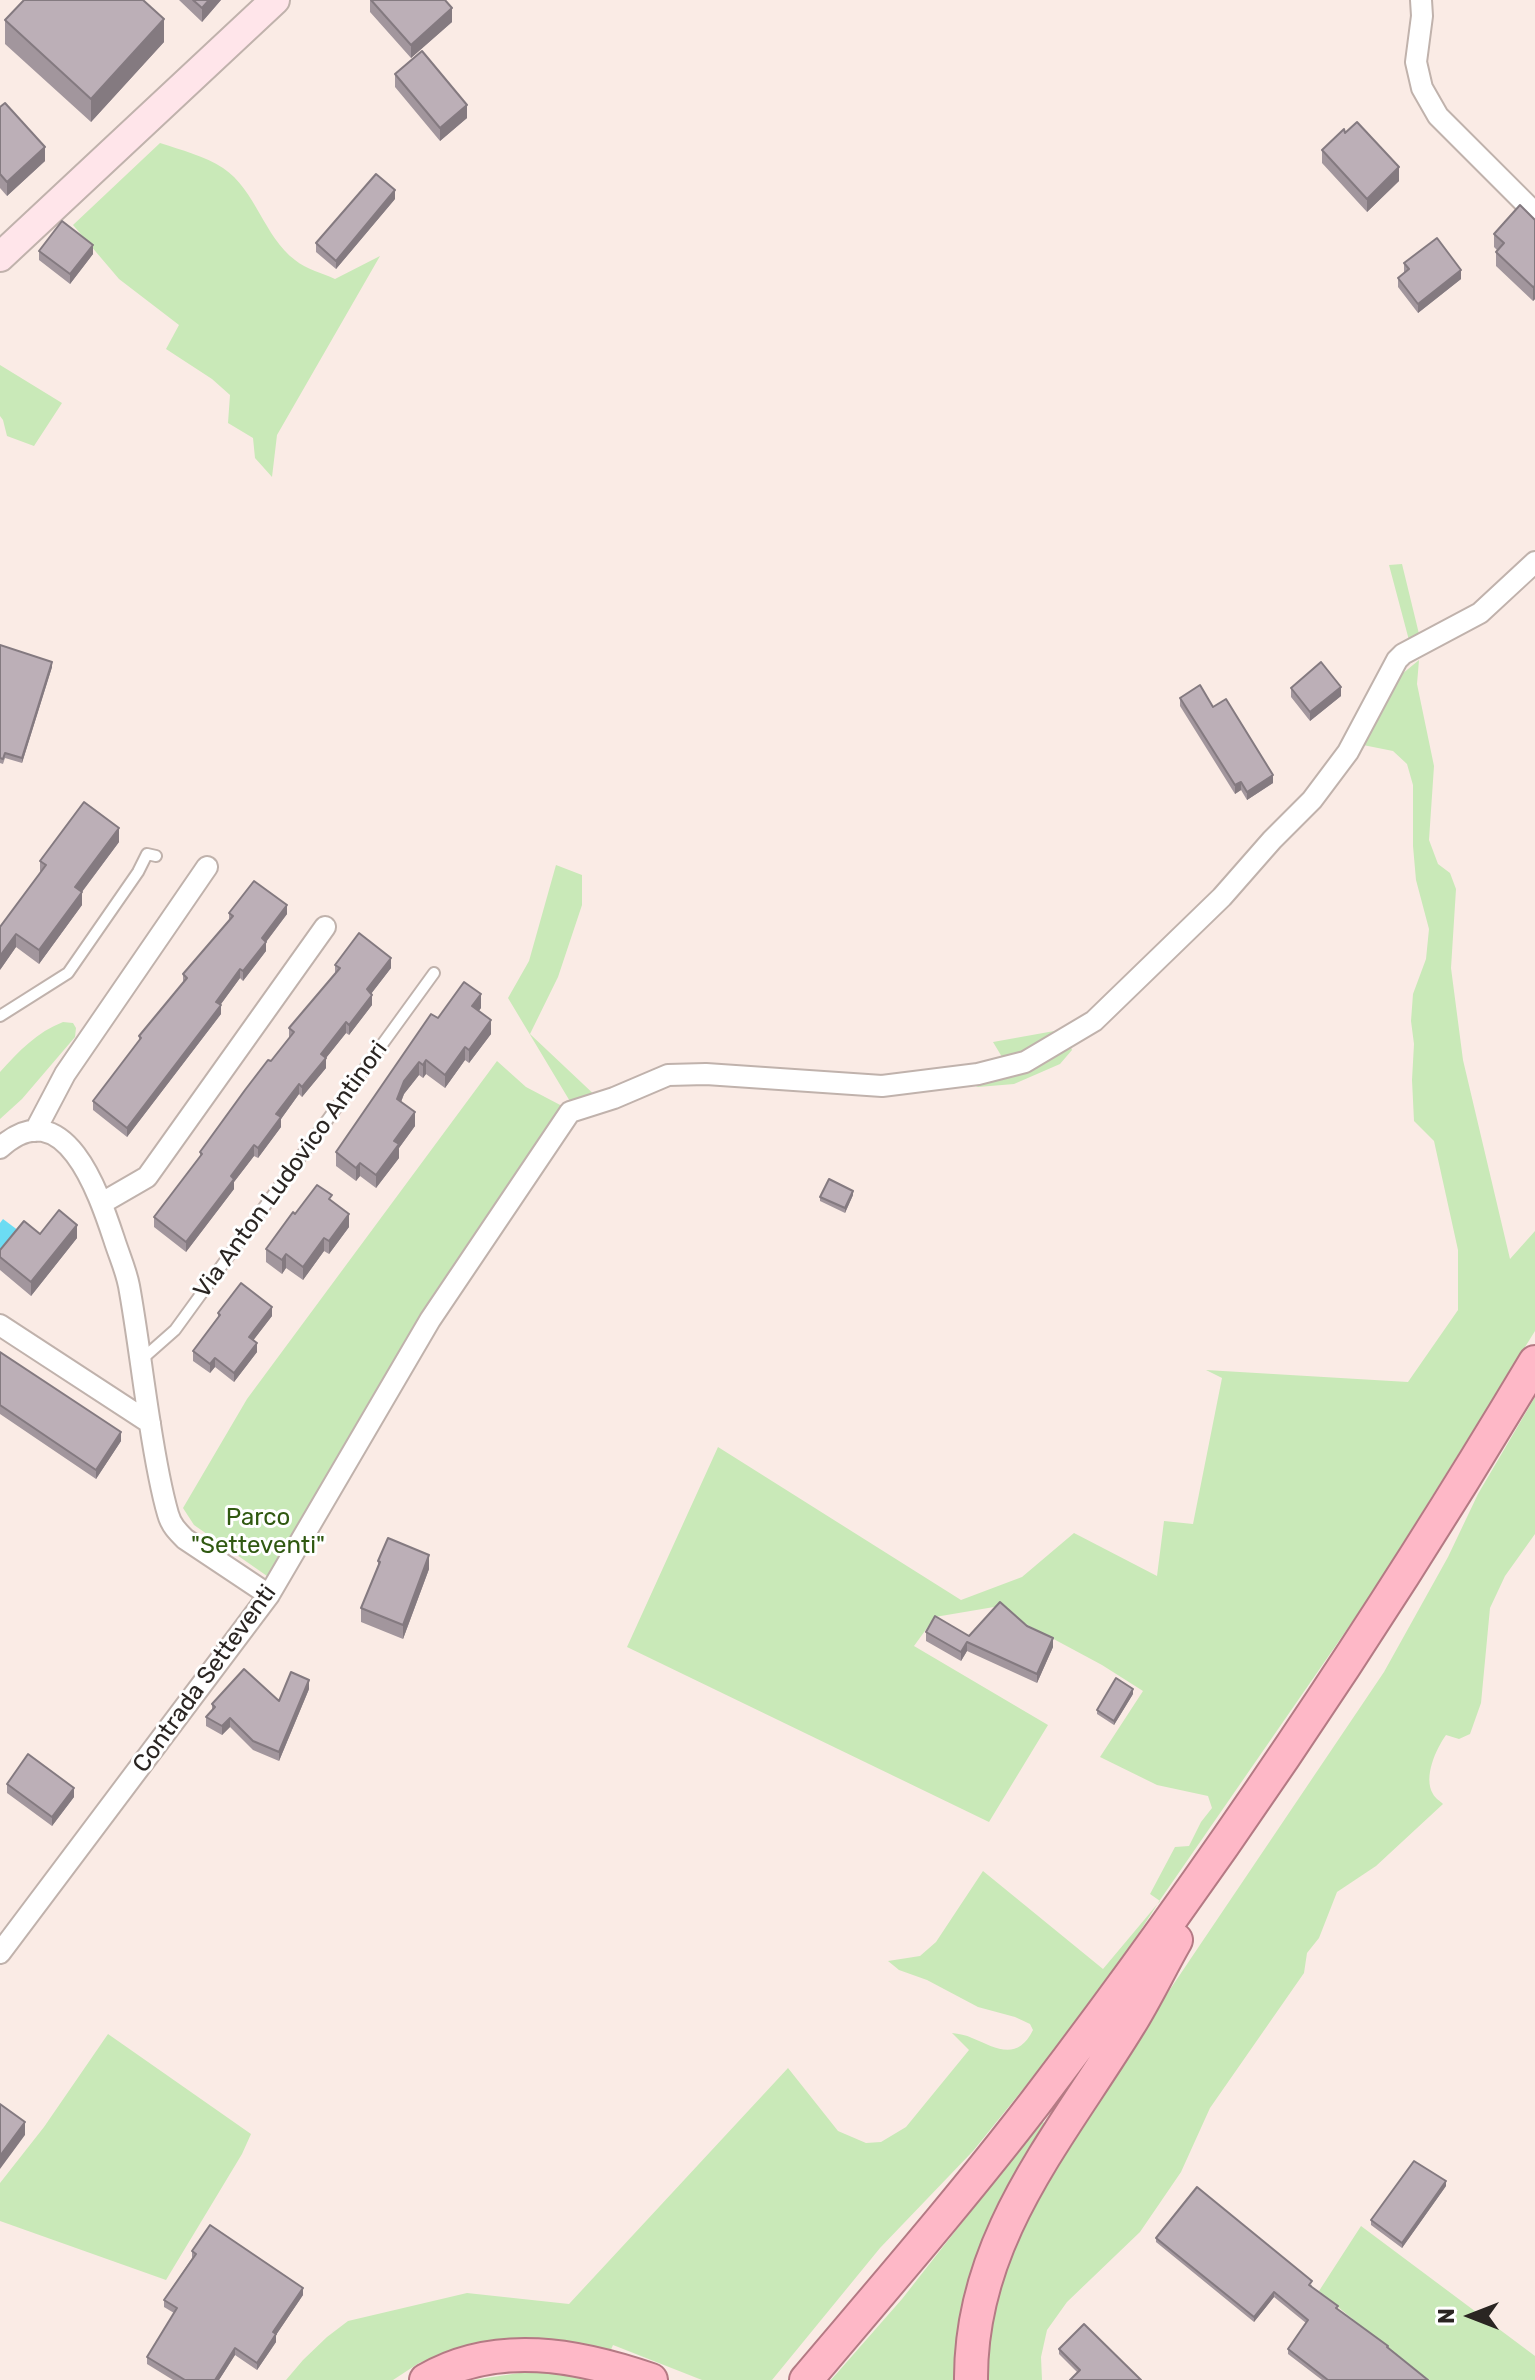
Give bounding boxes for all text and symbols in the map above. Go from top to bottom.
street label: Via Anton Ludovico Antinori [188,1036,394,1304]
park label: Parco "Setteventi" [191,1504,325,1560]
street label: Contrada Setteventi [127,1580,283,1778]
north arrow [1431,2276,1511,2356]
text: N [1433,2308,1460,2324]

